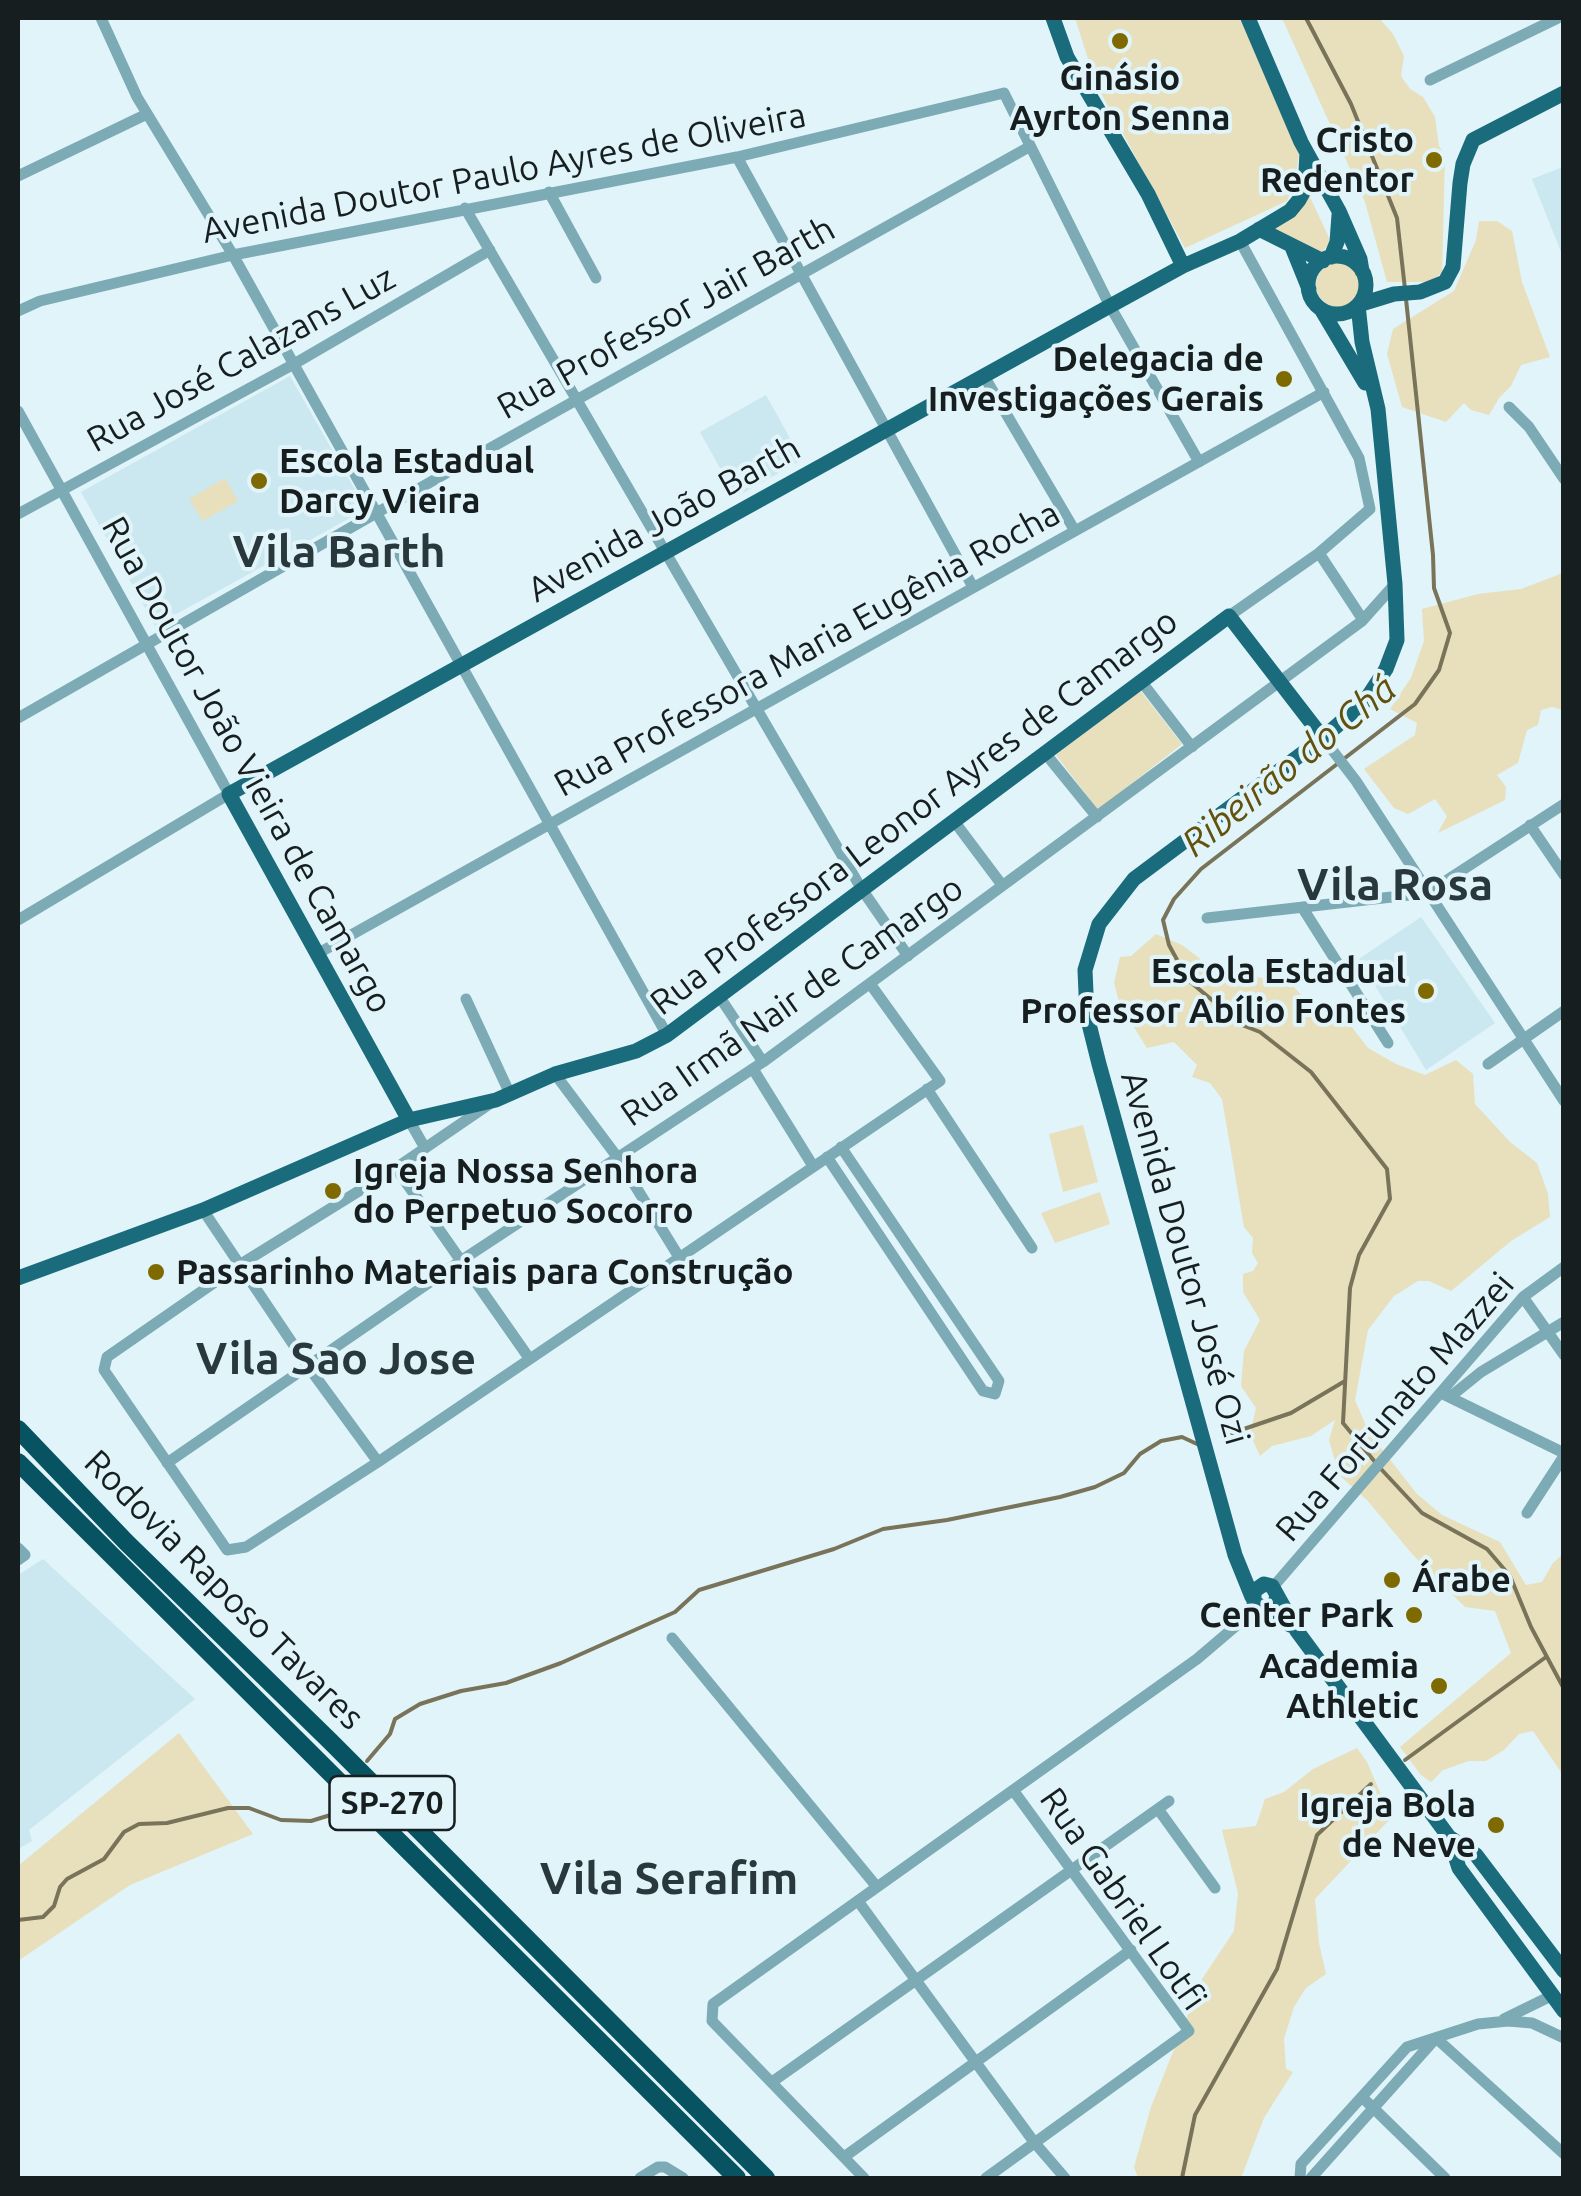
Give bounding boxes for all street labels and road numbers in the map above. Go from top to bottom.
street label: Avenida Doutor Paulo Ayres de Oliveira [198,94,810,252]
street label: Rua Professor Jair Barth [490,208,842,428]
street label: Rua José Calazans Luz [80,257,402,461]
street label: Avenida João Barth [520,427,808,611]
street label: Rua Professora Maria Eugênia Rocha [547,492,1067,806]
street label: Rua Doutor João Vieira de Camargo [93,510,401,1020]
street label: Rua Professora Leonor Ayres de Camargo [642,600,1186,1024]
street label: Rua Irmã Nair de Camargo [613,867,971,1135]
street label: Avenida Doutor José Ozi [1112,1067,1258,1449]
street label: Rua Fortunato Mazzei [1267,1264,1523,1550]
street label: Rodovia Raposo Tavares [76,1442,372,1738]
road number: SP-270 [330,1776,454,1830]
street label: Rua Gabriel Lotfi [1031,1780,1215,2018]

